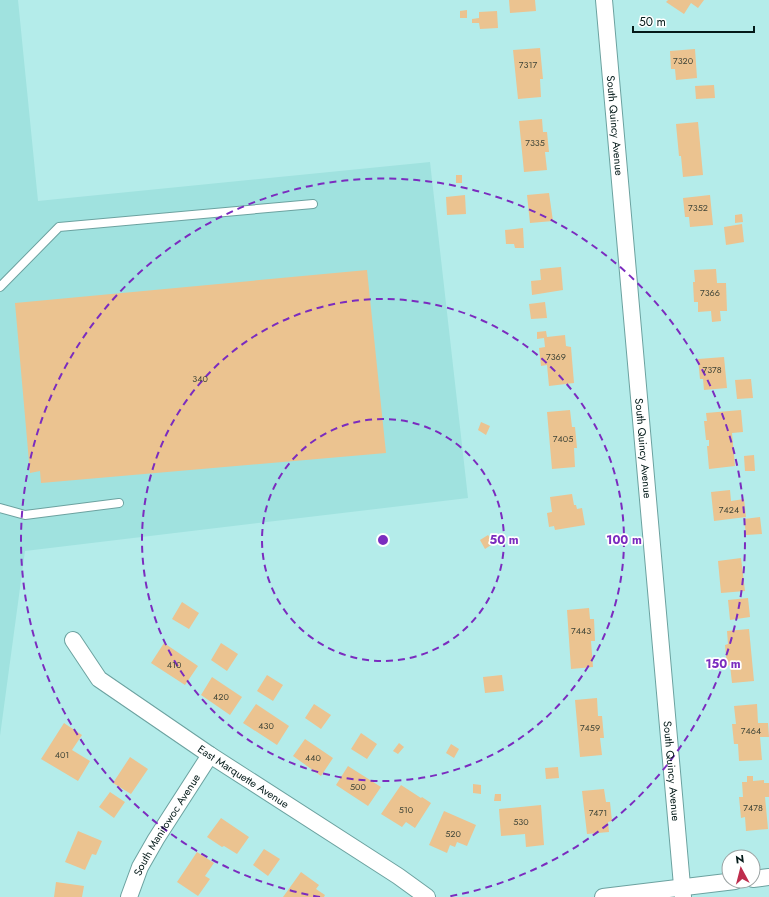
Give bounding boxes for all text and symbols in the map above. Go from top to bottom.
scale bar [633,8,754,34]
text: 50 m [639,13,666,31]
house number: 7320 [673,54,694,67]
house number: 7317 [519,58,537,71]
street label: South Quincy Avenue [603,75,627,177]
house number: 7335 [525,136,545,149]
house number: 7352 [688,201,708,214]
house number: 7366 [700,286,720,299]
house number: 7369 [546,350,566,363]
house number: 7378 [702,363,722,376]
house number: 340 [192,372,208,385]
street label: South Quincy Avenue [631,398,656,499]
house number: 7405 [553,432,573,445]
house number: 7424 [719,503,739,516]
text: 50 m [489,531,519,549]
text: 100 m [606,531,642,549]
centre of rings [376,533,390,547]
house number: 7443 [571,624,591,637]
text: 150 m [705,655,741,673]
house number: 410 [167,658,182,671]
house number: 420 [213,690,229,703]
house number: 430 [258,719,274,732]
street label: South Quincy Avenue [660,720,684,822]
house number: 7459 [580,721,600,734]
house number: 7464 [741,724,761,737]
street label: East Marquette Avenue [194,741,292,812]
house number: 401 [55,748,69,761]
house number: 440 [305,751,322,764]
street label: South Manitowoc Avenue [130,770,204,878]
house number: 500 [350,780,367,793]
house number: 7478 [743,801,763,814]
house number: 510 [399,803,414,816]
house number: 7471 [589,806,607,819]
house number: 530 [513,815,529,828]
house number: 520 [445,827,461,840]
north arrow [721,849,761,889]
text: N [734,851,745,868]

